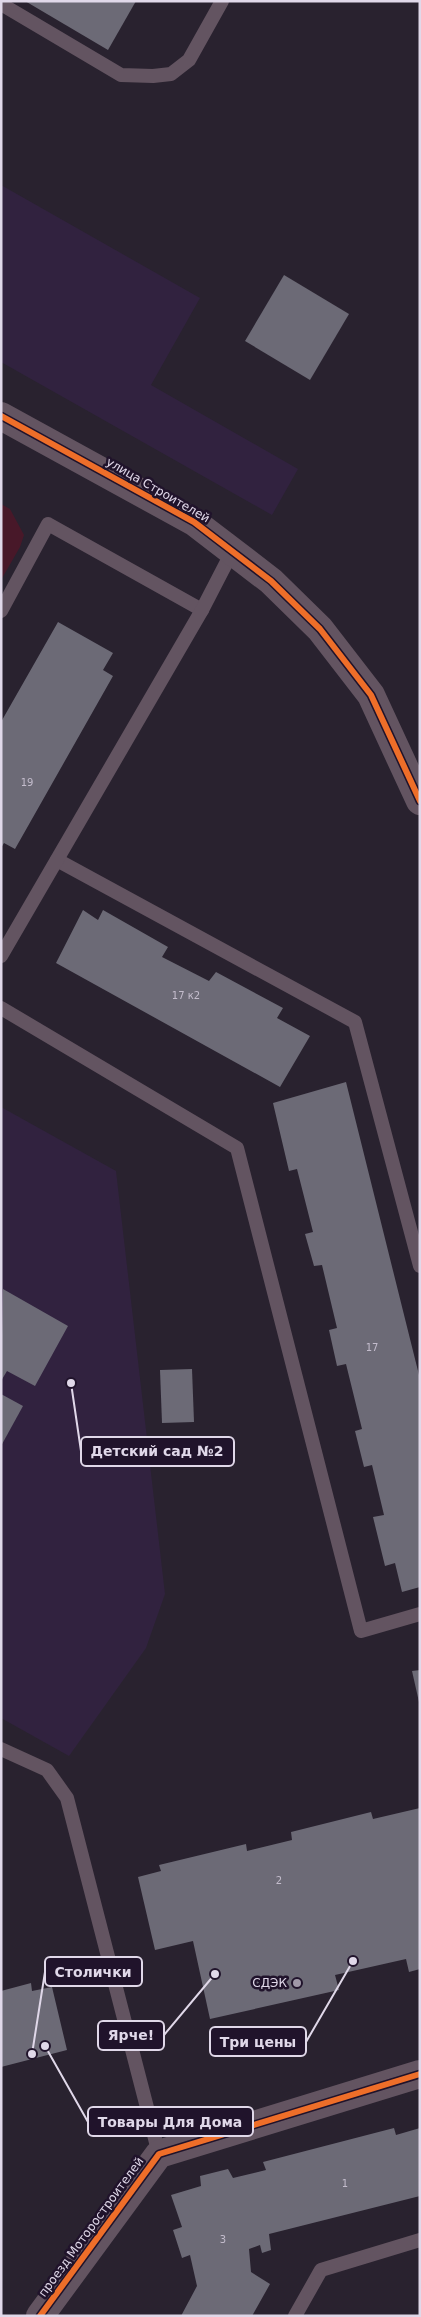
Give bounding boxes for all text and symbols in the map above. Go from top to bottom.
street label: улица Строителей [104,455,212,525]
house number: 19 [21,777,33,788]
house number: 17 к2 [172,990,200,1001]
house number: 17 [366,1342,378,1353]
callout: Детский сад №2 [81,1437,234,1466]
text: Детский сад №2 [91,1443,223,1459]
house number: 2 [276,1875,282,1886]
callout: Столички [45,1957,142,1986]
text: Столички [55,1964,132,1980]
place label: СДЭК [252,1976,287,1990]
marker: СДЭК [291,1977,303,1989]
callout: Ярче! [98,2021,164,2050]
text: Ярче! [108,2027,154,2043]
callout: Три цены [210,2027,306,2056]
text: Три цены [220,2034,296,2050]
callout: Товары Для Дома [88,2107,253,2136]
text: Товары Для Дома [98,2114,242,2130]
street label: проезд Моторостроителей [36,2154,146,2300]
house number: 1 [342,2178,348,2189]
house number: 3 [220,2234,226,2245]

